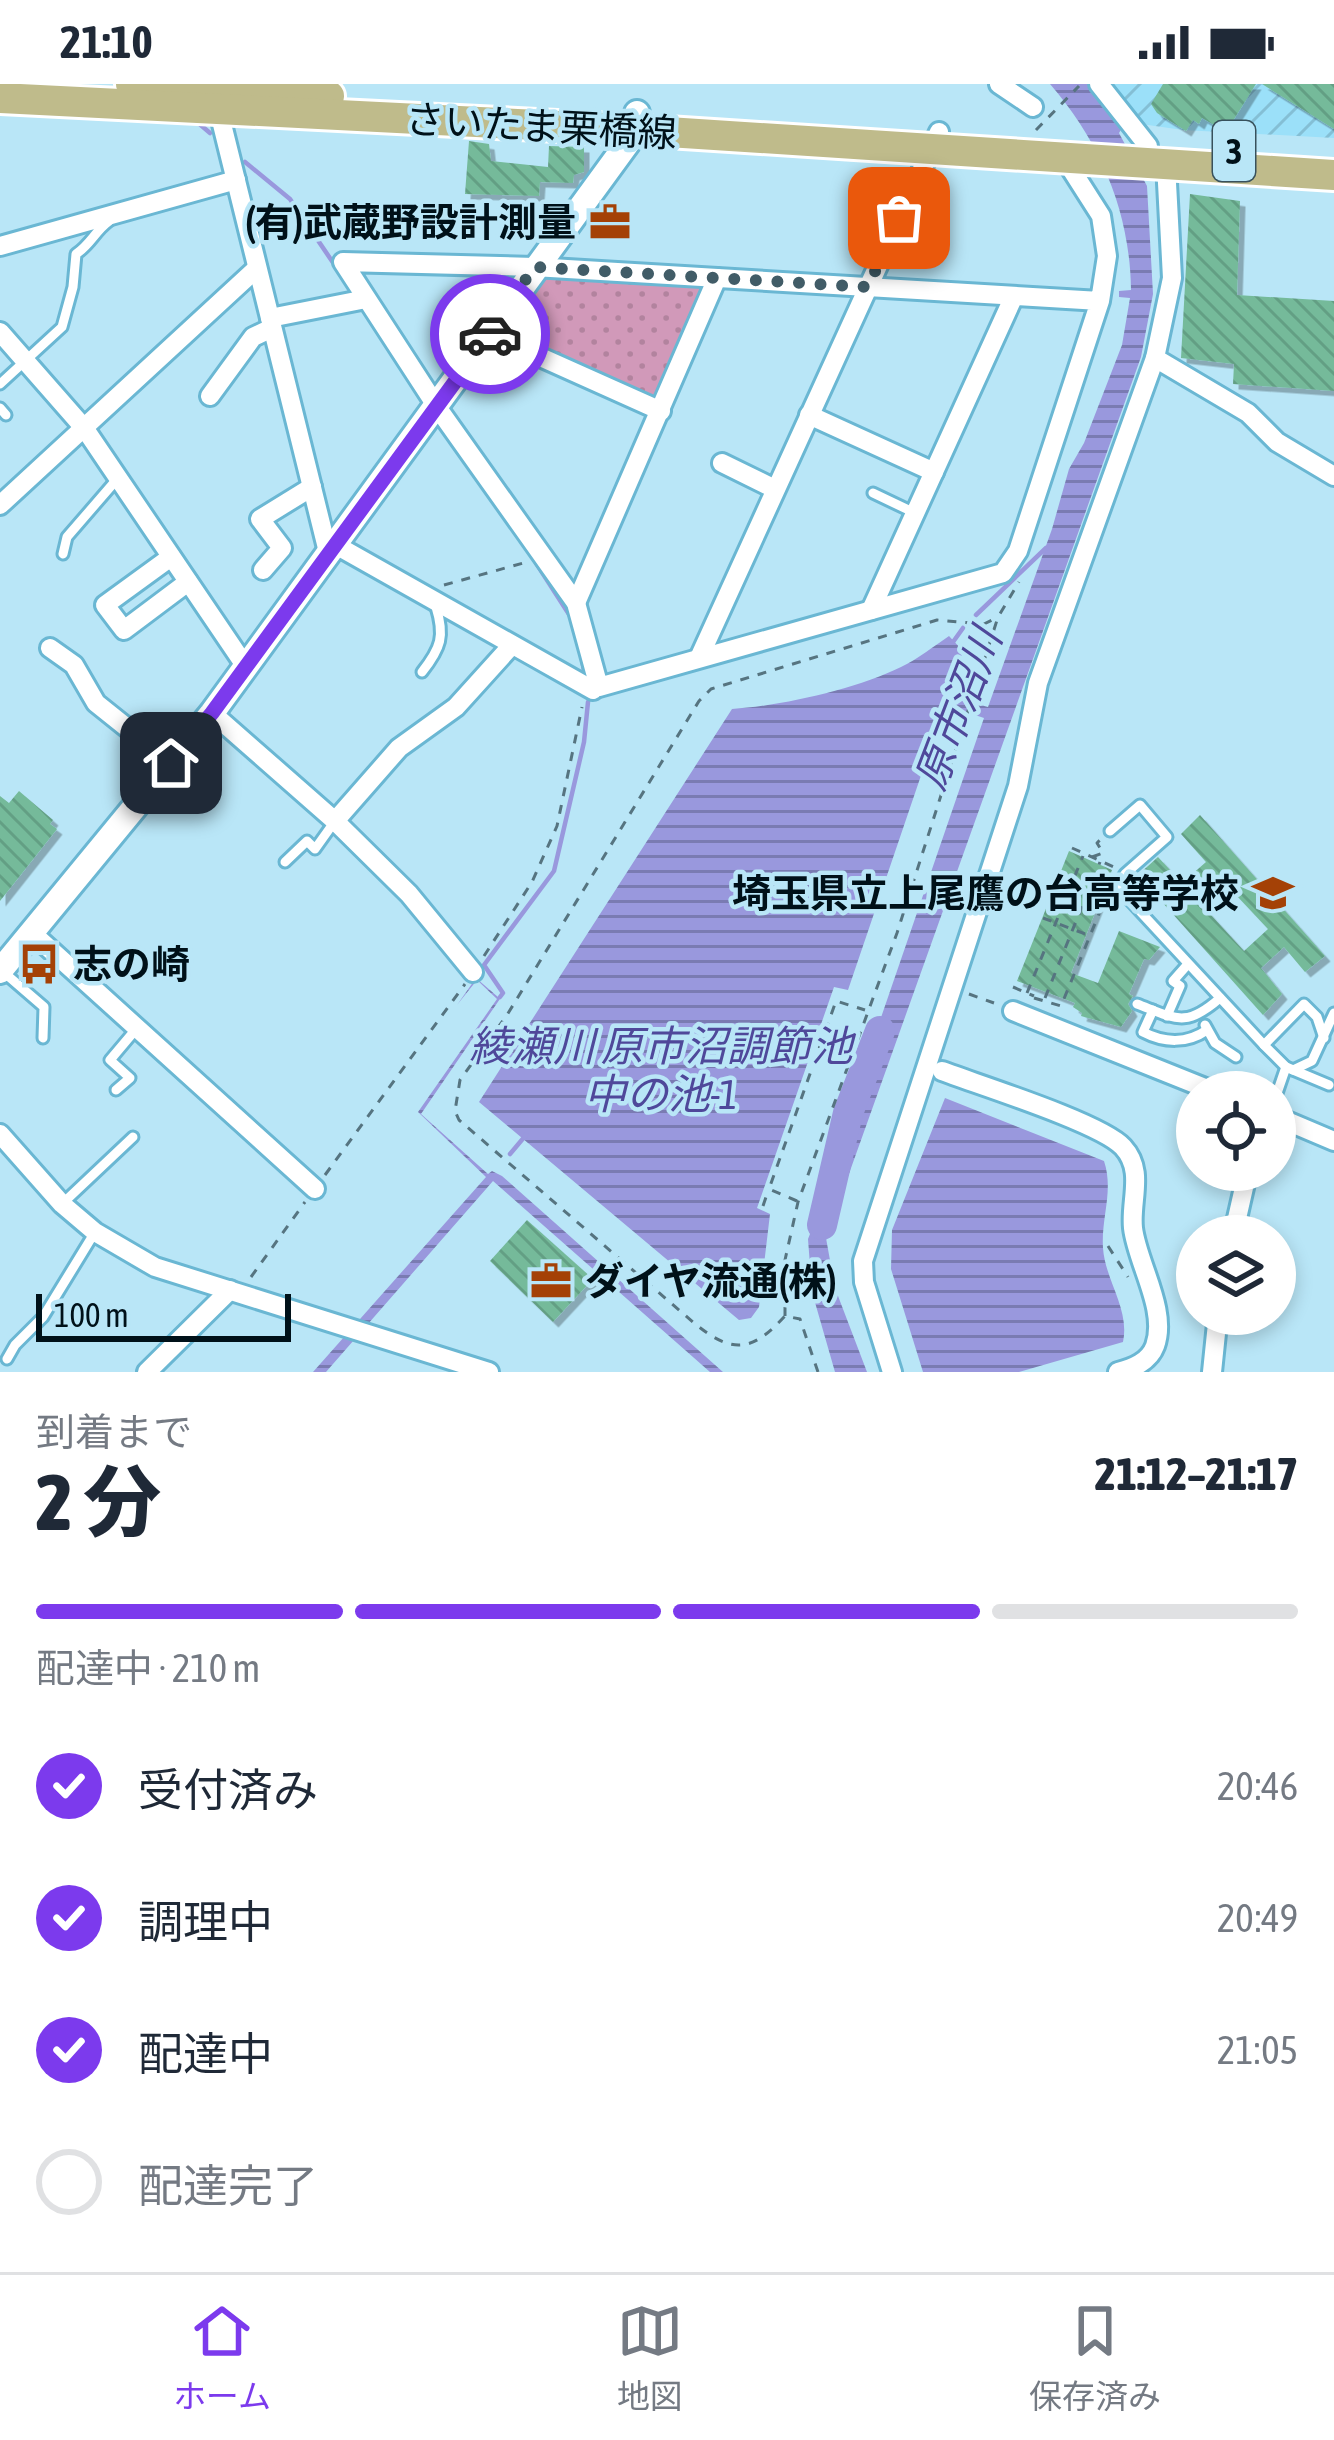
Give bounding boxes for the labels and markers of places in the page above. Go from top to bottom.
pin [848,167,950,269]
office icon: (有)武蔵野設計測量 [587,199,633,245]
place label: (有)武蔵野設計測量 [245,200,576,244]
pin [120,712,222,814]
school or university icon: 埼玉県立上尾鷹の台高等学校 [1250,870,1296,916]
place label: 埼玉県立上尾鷹の台高等学校 [732,871,1239,915]
bus stop icon: 志の崎 [16,941,62,987]
place label: 志の崎 [73,942,190,986]
office icon: ダイヤ流通(株) [528,1258,574,1304]
place label: ダイヤ流通(株) [585,1259,837,1303]

